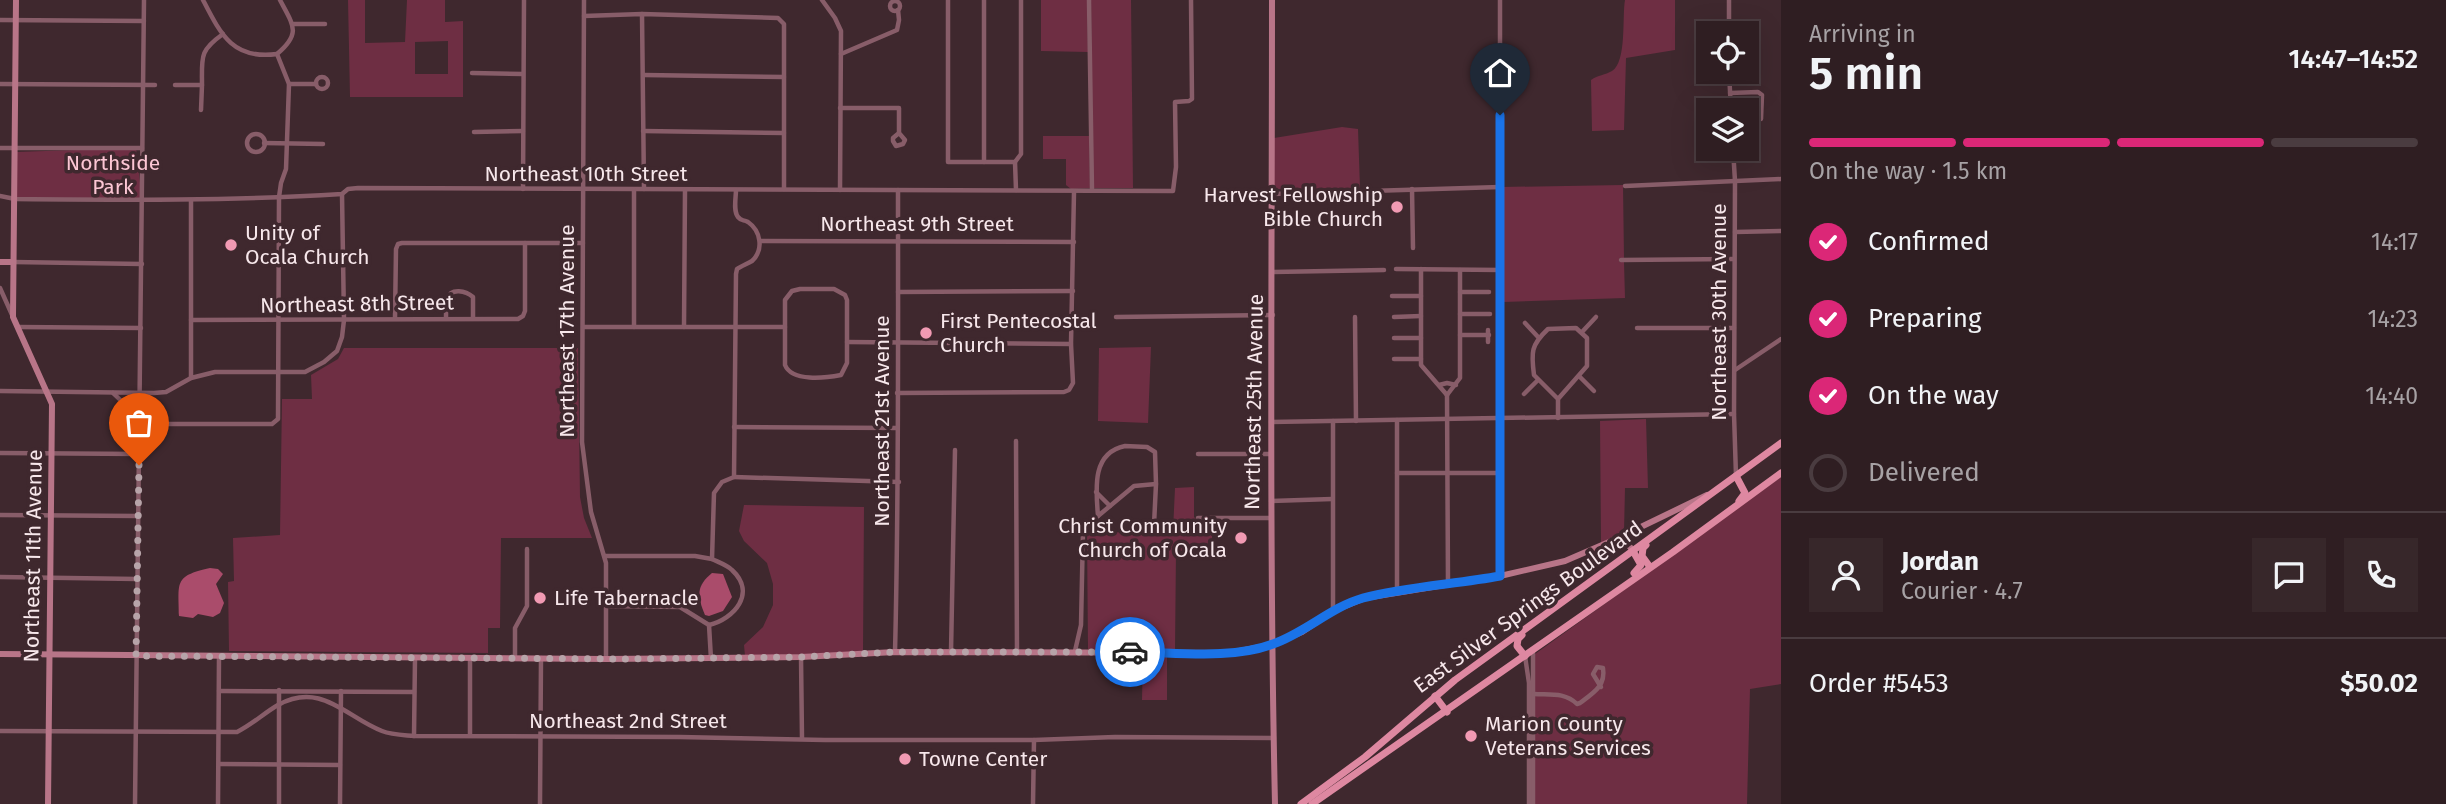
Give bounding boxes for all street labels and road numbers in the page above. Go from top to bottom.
street label: Northeast 10th Street [484,161,688,187]
street label: Northeast 30th Avenue [1706,203,1732,421]
street label: Northeast 9th Street [820,211,1014,237]
street label: Northeast 17th Avenue [554,224,580,438]
street label: Northeast 8th Street [260,289,455,319]
street label: Northeast 25th Avenue [1239,294,1269,510]
street label: Northeast 21st Avenue [869,315,895,527]
street label: Northeast 11th Avenue [18,449,48,663]
street label: East Silver Springs Boulevard [1409,515,1647,699]
street label: Northeast 2nd Street [529,708,727,734]

